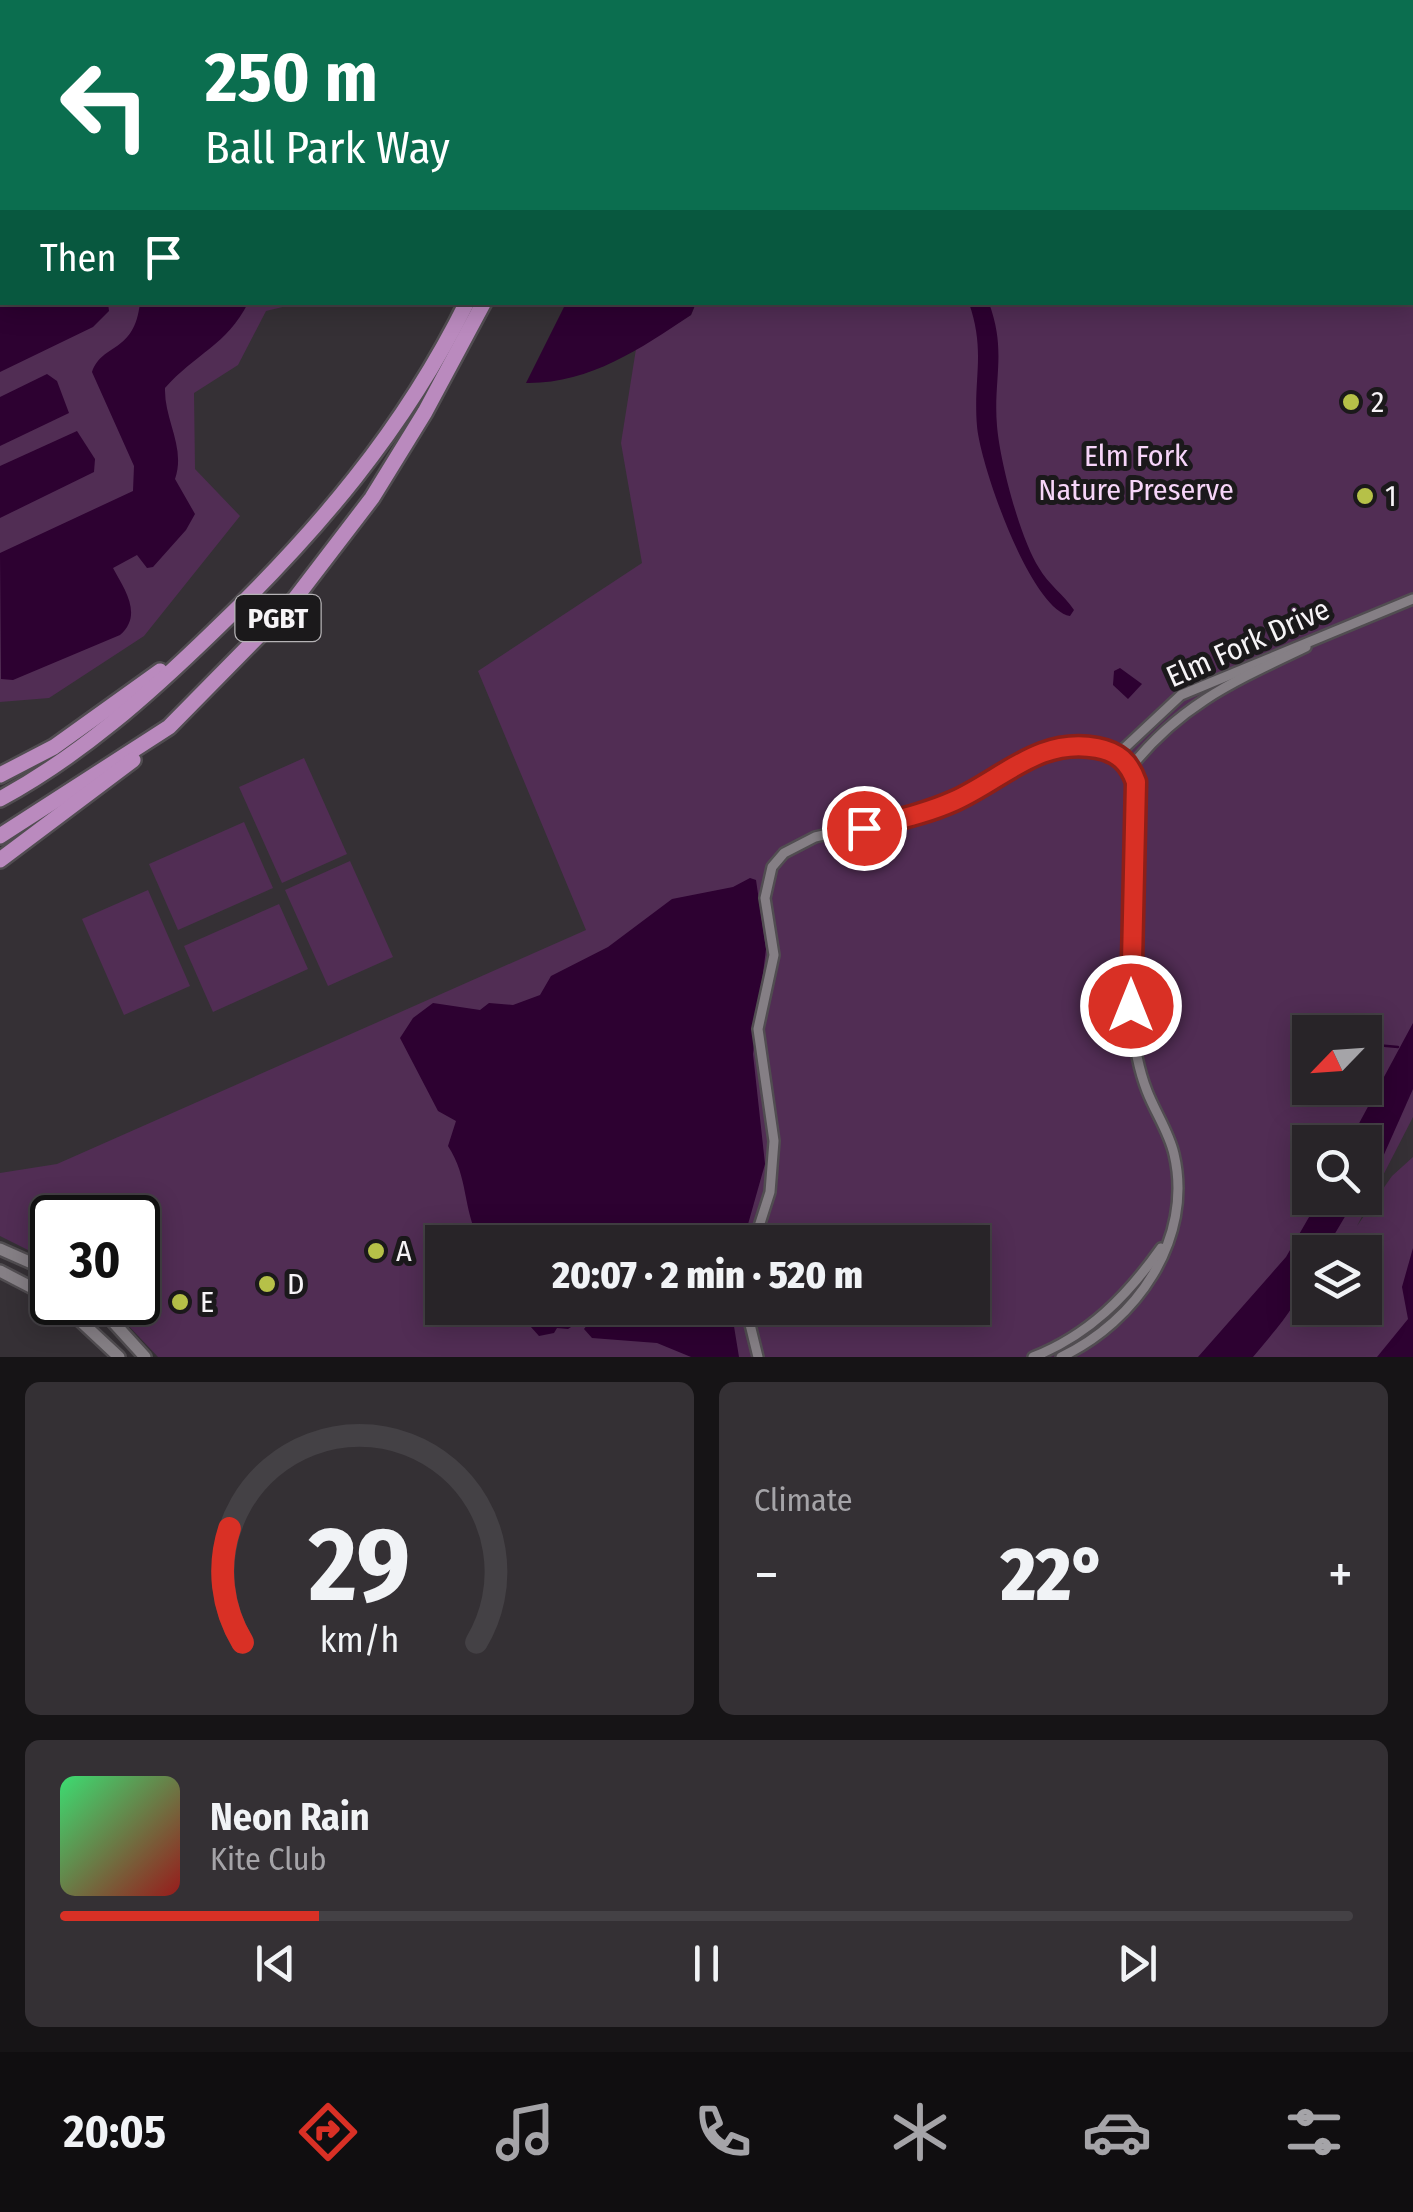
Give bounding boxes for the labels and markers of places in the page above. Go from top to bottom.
place label: 2 [1371,384,1384,420]
marker: 2 [1340,391,1362,413]
place label: 1 [1385,478,1397,514]
marker: 1 [1354,485,1376,507]
pin [822,786,907,871]
place label: A [396,1233,412,1269]
marker: A [365,1240,387,1262]
place label: D [287,1266,304,1302]
marker: D [256,1273,278,1295]
place label: E [200,1284,214,1320]
marker: E [169,1291,191,1313]

